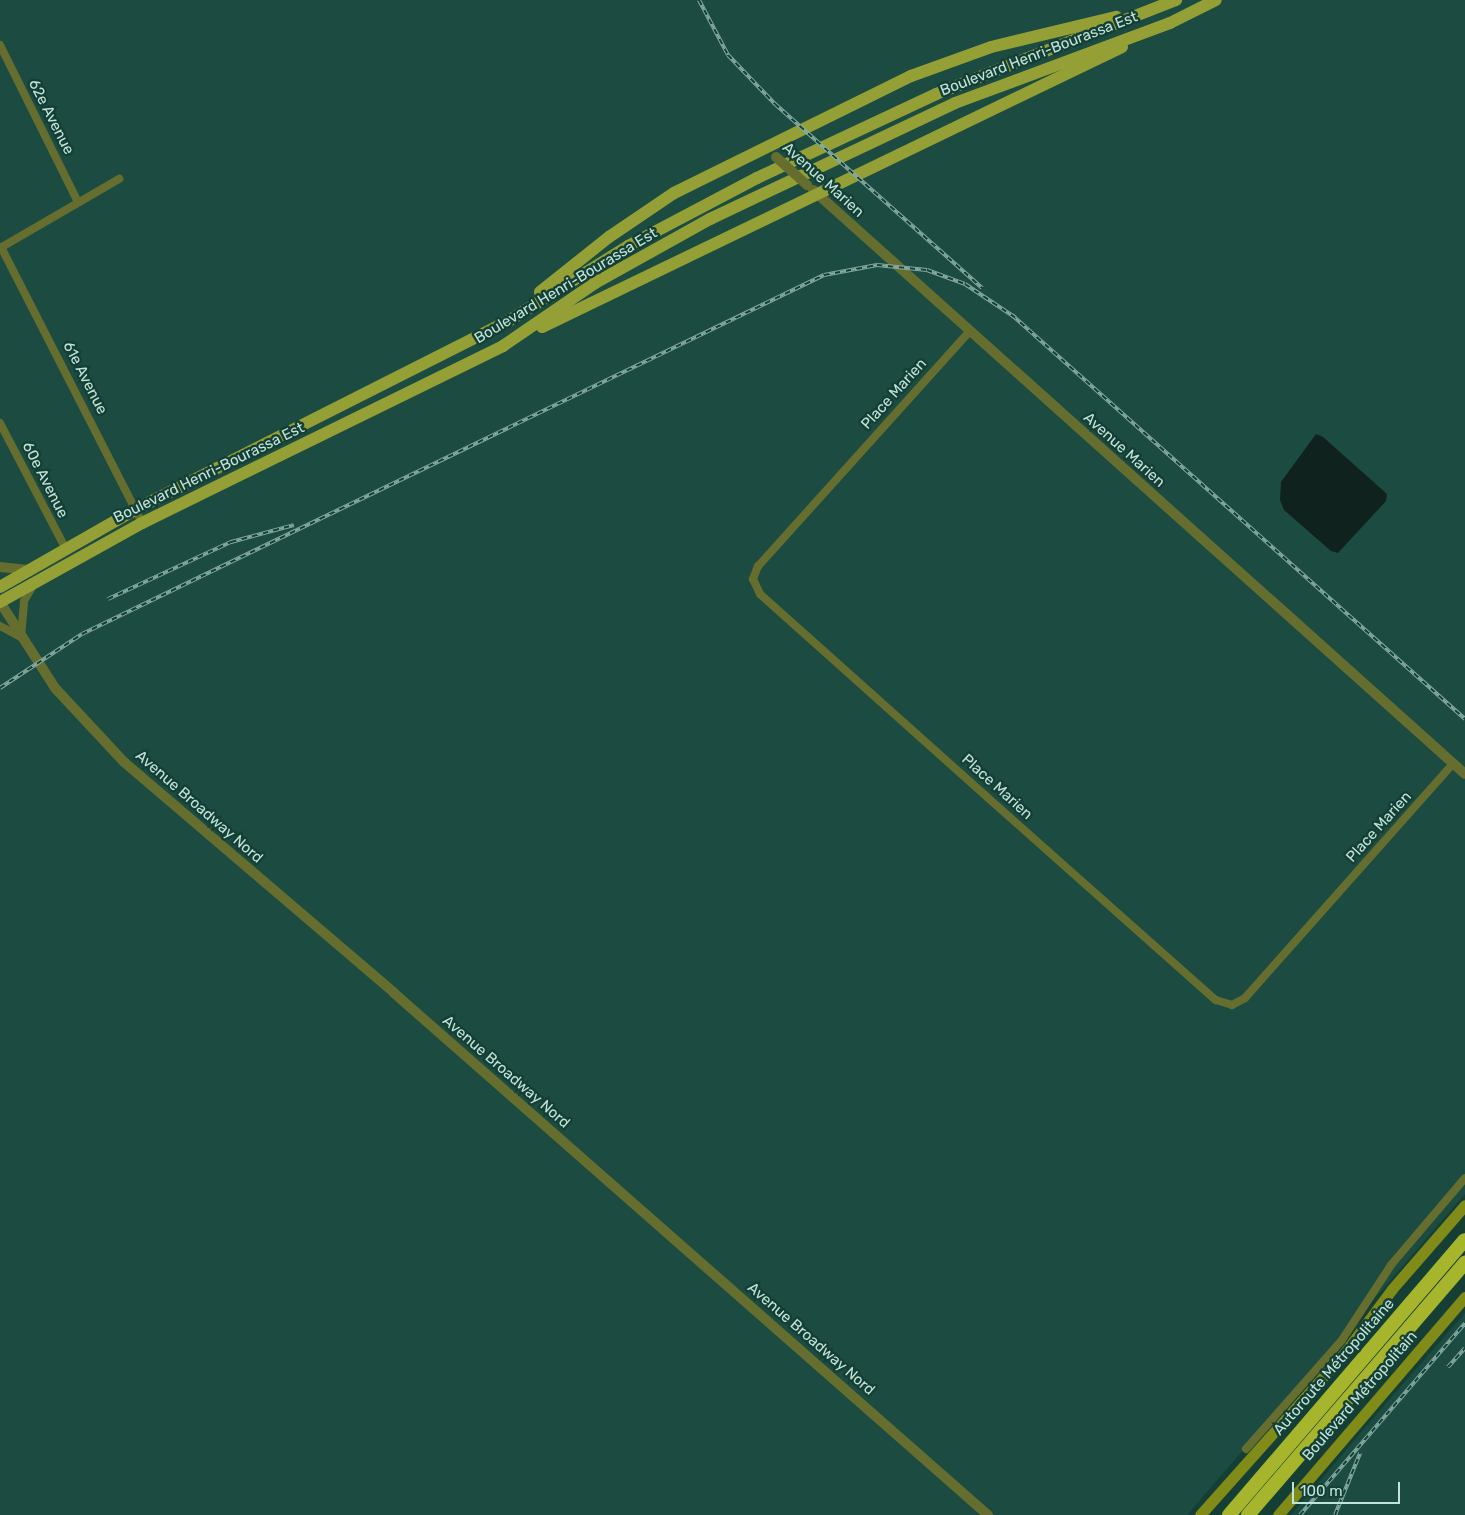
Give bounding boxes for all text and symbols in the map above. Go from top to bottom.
street label: Boulevard Henri-Bourassa Est [938,8,1140,100]
street label: 62e Avenue [24,76,78,158]
street label: Avenue Marien [779,139,867,221]
street label: Boulevard Henri-Bourassa Est [471,224,661,348]
street label: 61e Avenue [59,338,111,418]
street label: Place Marien [858,355,930,433]
street label: Avenue Marien [1080,409,1168,491]
street label: Boulevard Henri-Bourassa Est [111,419,307,527]
street label: 60e Avenue [18,439,72,521]
street label: Avenue Broadway Nord [132,747,266,867]
street label: Place Marien [958,751,1036,823]
street label: Place Marien [1343,788,1415,866]
street label: Avenue Broadway Nord [439,1012,573,1132]
street label: Avenue Broadway Nord [744,1279,878,1399]
street label: Autoroute Métropolitaine [1270,1295,1398,1439]
street label: Boulevard Métropolitain [1299,1328,1421,1464]
scale bar [1295,1472,1402,1504]
text: 100 m [1300,1482,1342,1500]

